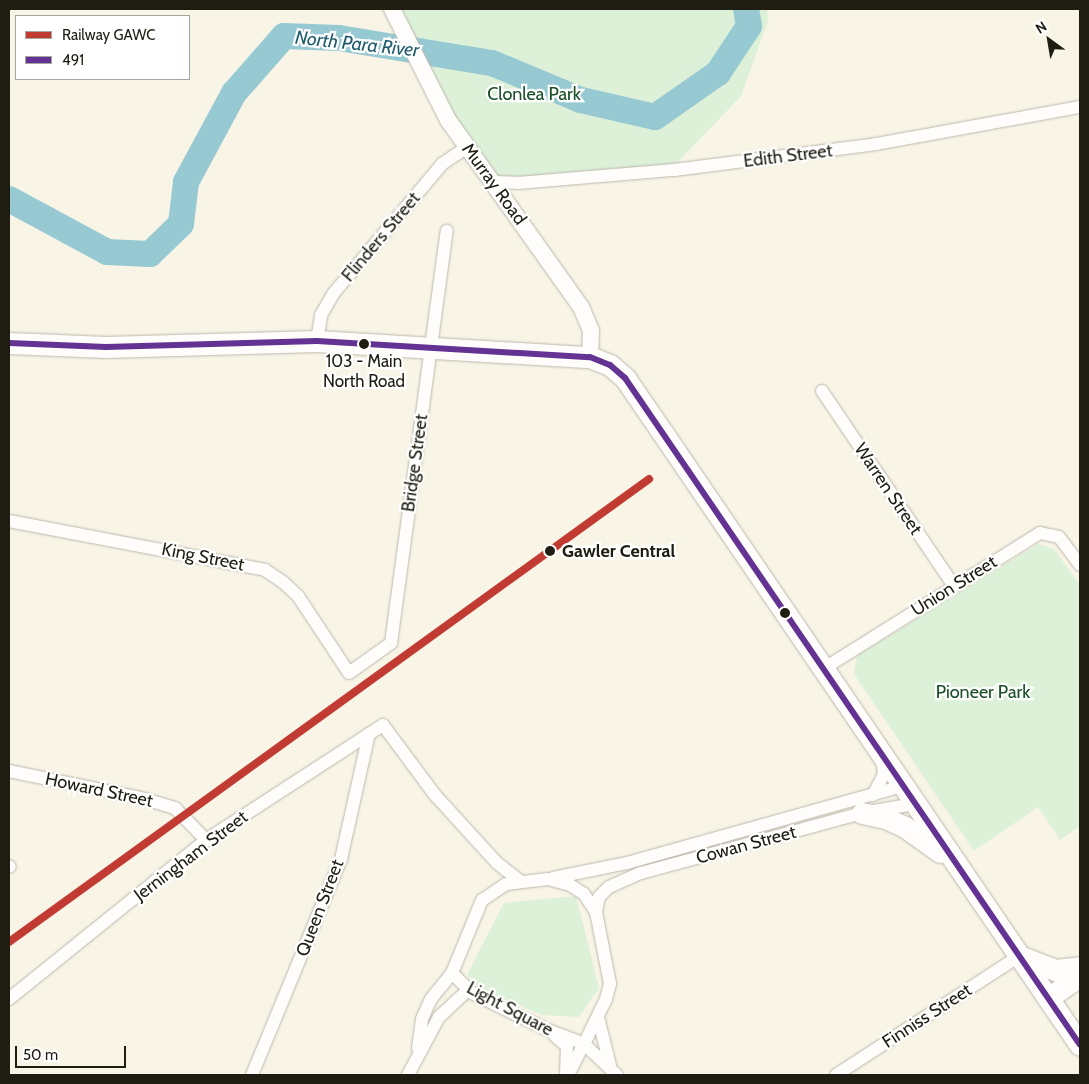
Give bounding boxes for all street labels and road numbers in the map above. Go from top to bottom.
street label: Murray Road [457,139,531,229]
street label: Edith Street [742,140,834,172]
street label: Flinders Street [337,188,425,286]
street label: Bridge Street [397,413,433,513]
street label: Warren Street [849,439,927,539]
street label: King Street [160,538,246,576]
street label: Union Street [907,551,1001,621]
street label: Howard Street [43,768,155,812]
street label: Jerningham Street [130,806,252,906]
street label: Cowan Street [694,821,798,869]
street label: Queen Street [292,857,348,959]
street label: Light Square [463,977,557,1041]
street label: Finniss Street [878,979,976,1053]

